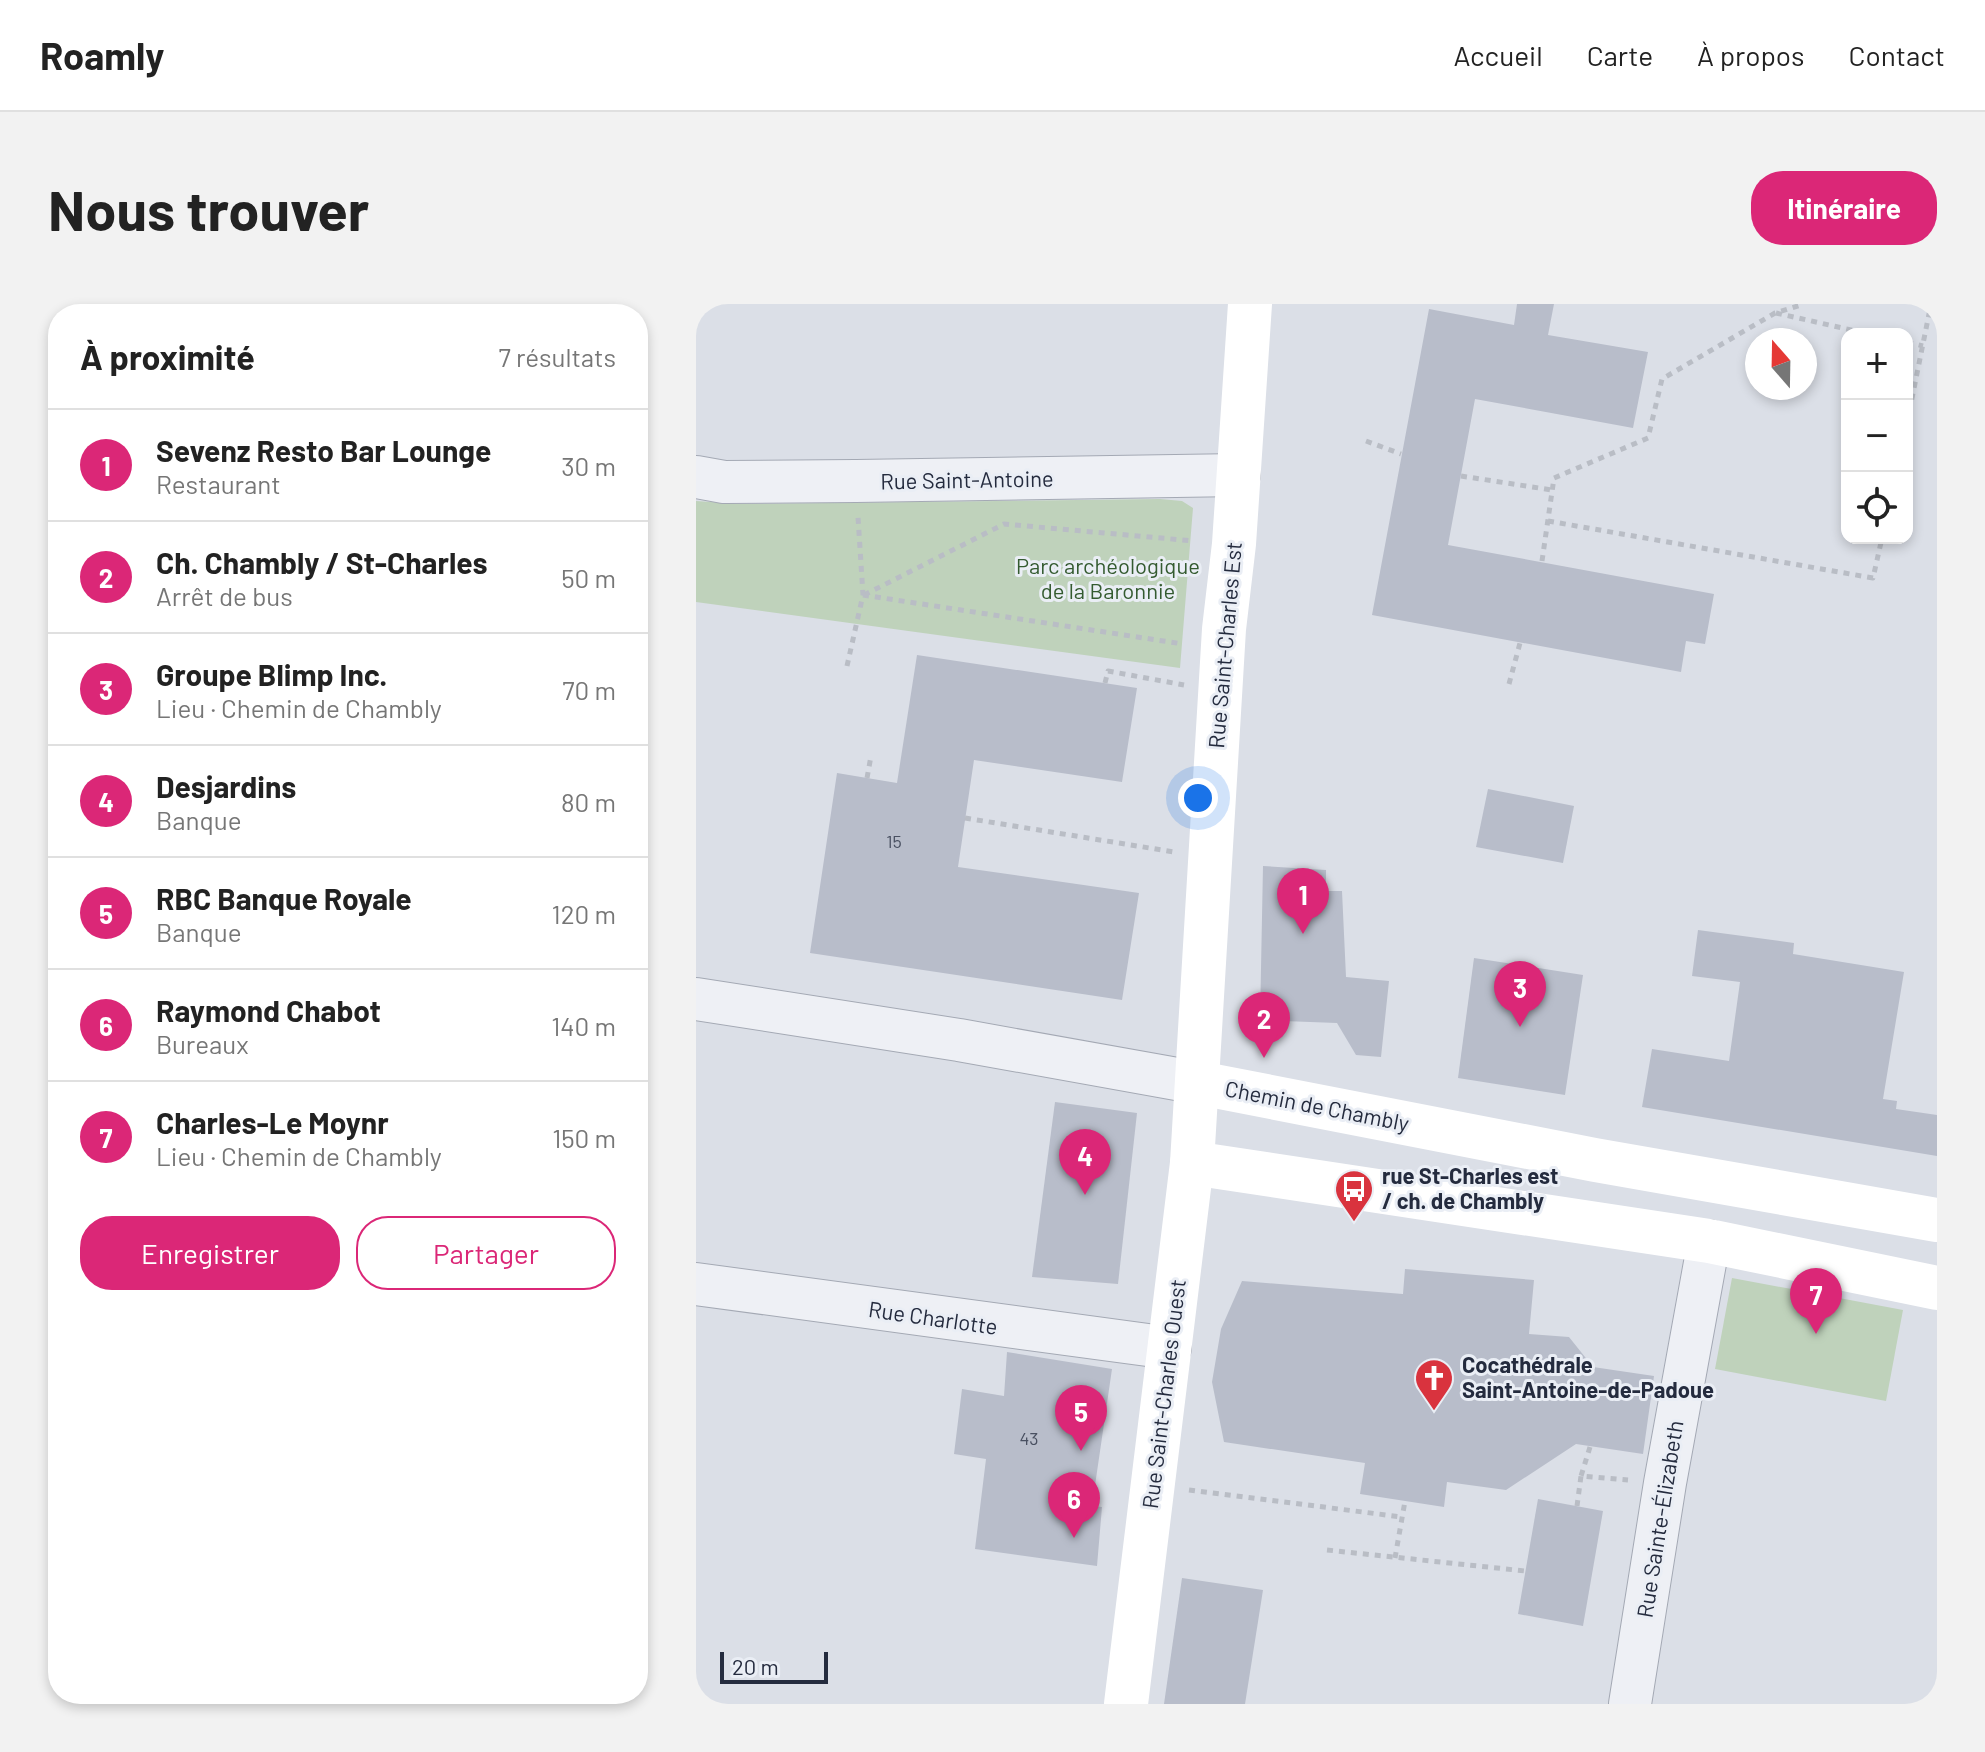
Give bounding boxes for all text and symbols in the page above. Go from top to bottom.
text: Roamly [40,32,164,78]
text: Accueil [1453,38,1543,72]
text: Carte [1587,38,1653,72]
text: À propos [1697,38,1804,72]
text: Contact [1848,38,1945,72]
button: Itinéraire [1751,171,1937,245]
text: Nous trouver [48,175,369,242]
north arrow [1745,328,1817,400]
map controls [1841,328,1913,544]
button: + [1841,328,1913,400]
text: À proximité [80,336,255,377]
text: 7 résultats [499,341,616,372]
button: − [1841,400,1913,472]
text: Sevenz Resto Bar Lounge [156,432,491,468]
text: 1 [101,450,111,481]
text: 30 m [561,450,616,481]
street label: Rue Saint-Antoine [880,464,1054,494]
text: Restaurant [156,468,281,499]
button: locate [1841,472,1913,544]
street label: Rue Saint-Charles Est [1202,541,1246,749]
text: Ch. Chambly / St-Charles [156,544,487,580]
park label: Parc archéologique de la Baronnie [1016,552,1200,603]
text: 2 [99,562,113,593]
text: 50 m [561,562,616,593]
text: Arrêt de bus [156,580,293,611]
text: Groupe Blimp Inc. [156,656,387,692]
text: 3 [99,674,113,705]
text: 70 m [562,674,616,705]
text: Lieu · Chemin de Chambly [156,692,442,723]
text: Desjardins [156,768,296,804]
your location [1178,778,1218,818]
text: 4 [98,786,114,817]
text: 80 m [561,786,616,817]
text: Banque [156,804,242,835]
house number: 15 [886,830,902,852]
pin: 1 [1277,868,1329,934]
text: RBC Banque Royale [156,880,412,916]
text: 5 [99,898,113,929]
text: 120 m [552,898,616,929]
text: Banque [156,916,242,947]
pin: 3 [1494,961,1546,1027]
text: Raymond Chabot [156,992,381,1028]
pin: 2 [1238,992,1290,1058]
text: 6 [99,1010,113,1041]
text: 140 m [551,1010,616,1041]
text: Bureaux [156,1028,249,1059]
street label: Chemin de Chambly [1223,1074,1411,1136]
text: Charles-Le Moynr [156,1104,389,1140]
text: 7 [100,1122,112,1153]
text: 150 m [552,1122,616,1153]
pin: 4 [1059,1129,1111,1195]
text: Lieu · Chemin de Chambly [156,1140,442,1171]
place label: rue St-Charles est / ch. de Chambly [1382,1162,1559,1213]
bus stop icon: rue St-Charles est / ch. de Chambly [1333,1168,1375,1223]
button: Enregistrer [80,1216,340,1290]
button: Partager [356,1216,616,1290]
pin: 7 [1790,1268,1842,1334]
street label: Rue Saint-Charles Ouest [1136,1278,1190,1510]
street label: Rue Charlotte [867,1295,999,1339]
place label: Cocathédrale Saint-Antoine-de-Padoue [1462,1351,1714,1402]
church icon: Cocathédrale Saint-Antoine-de-Padoue [1413,1357,1455,1412]
pin: 5 [1055,1385,1107,1451]
street label: Rue Sainte-Élizabeth [1631,1418,1687,1619]
house number: 43 [1019,1427,1039,1449]
pin: 6 [1048,1472,1100,1538]
scale bar [720,1648,828,1684]
text: 20 m [732,1653,779,1679]

